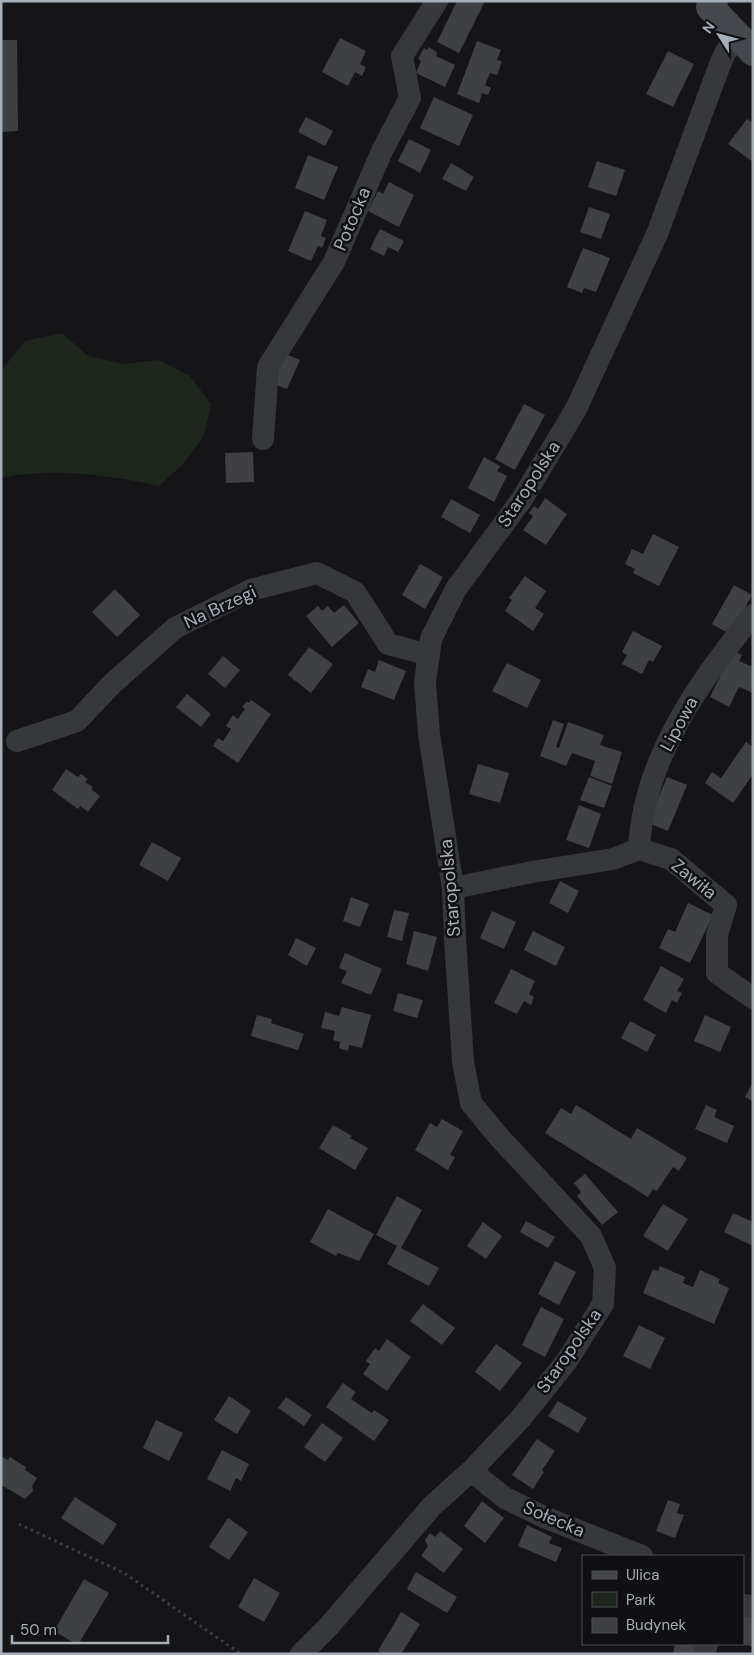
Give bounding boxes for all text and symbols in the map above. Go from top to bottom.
north arrow [694,10,744,60]
text: N [698,18,719,37]
street label: Potocka [328,184,376,254]
street label: Staropolska [492,436,566,532]
street label: Na Brzegi [180,580,260,634]
street label: Lipowa [655,692,703,756]
street label: Staropolska [434,838,466,938]
street label: Zawiła [666,853,722,905]
street label: Staropolska [531,1304,607,1398]
street label: Sołecka [519,1495,589,1543]
legend [582,1555,744,1645]
text: Ulica [626,1565,660,1585]
text: Park [626,1590,656,1610]
scale bar [12,1612,169,1644]
text: Budynek [626,1615,687,1635]
text: 50 m [20,1620,57,1640]

